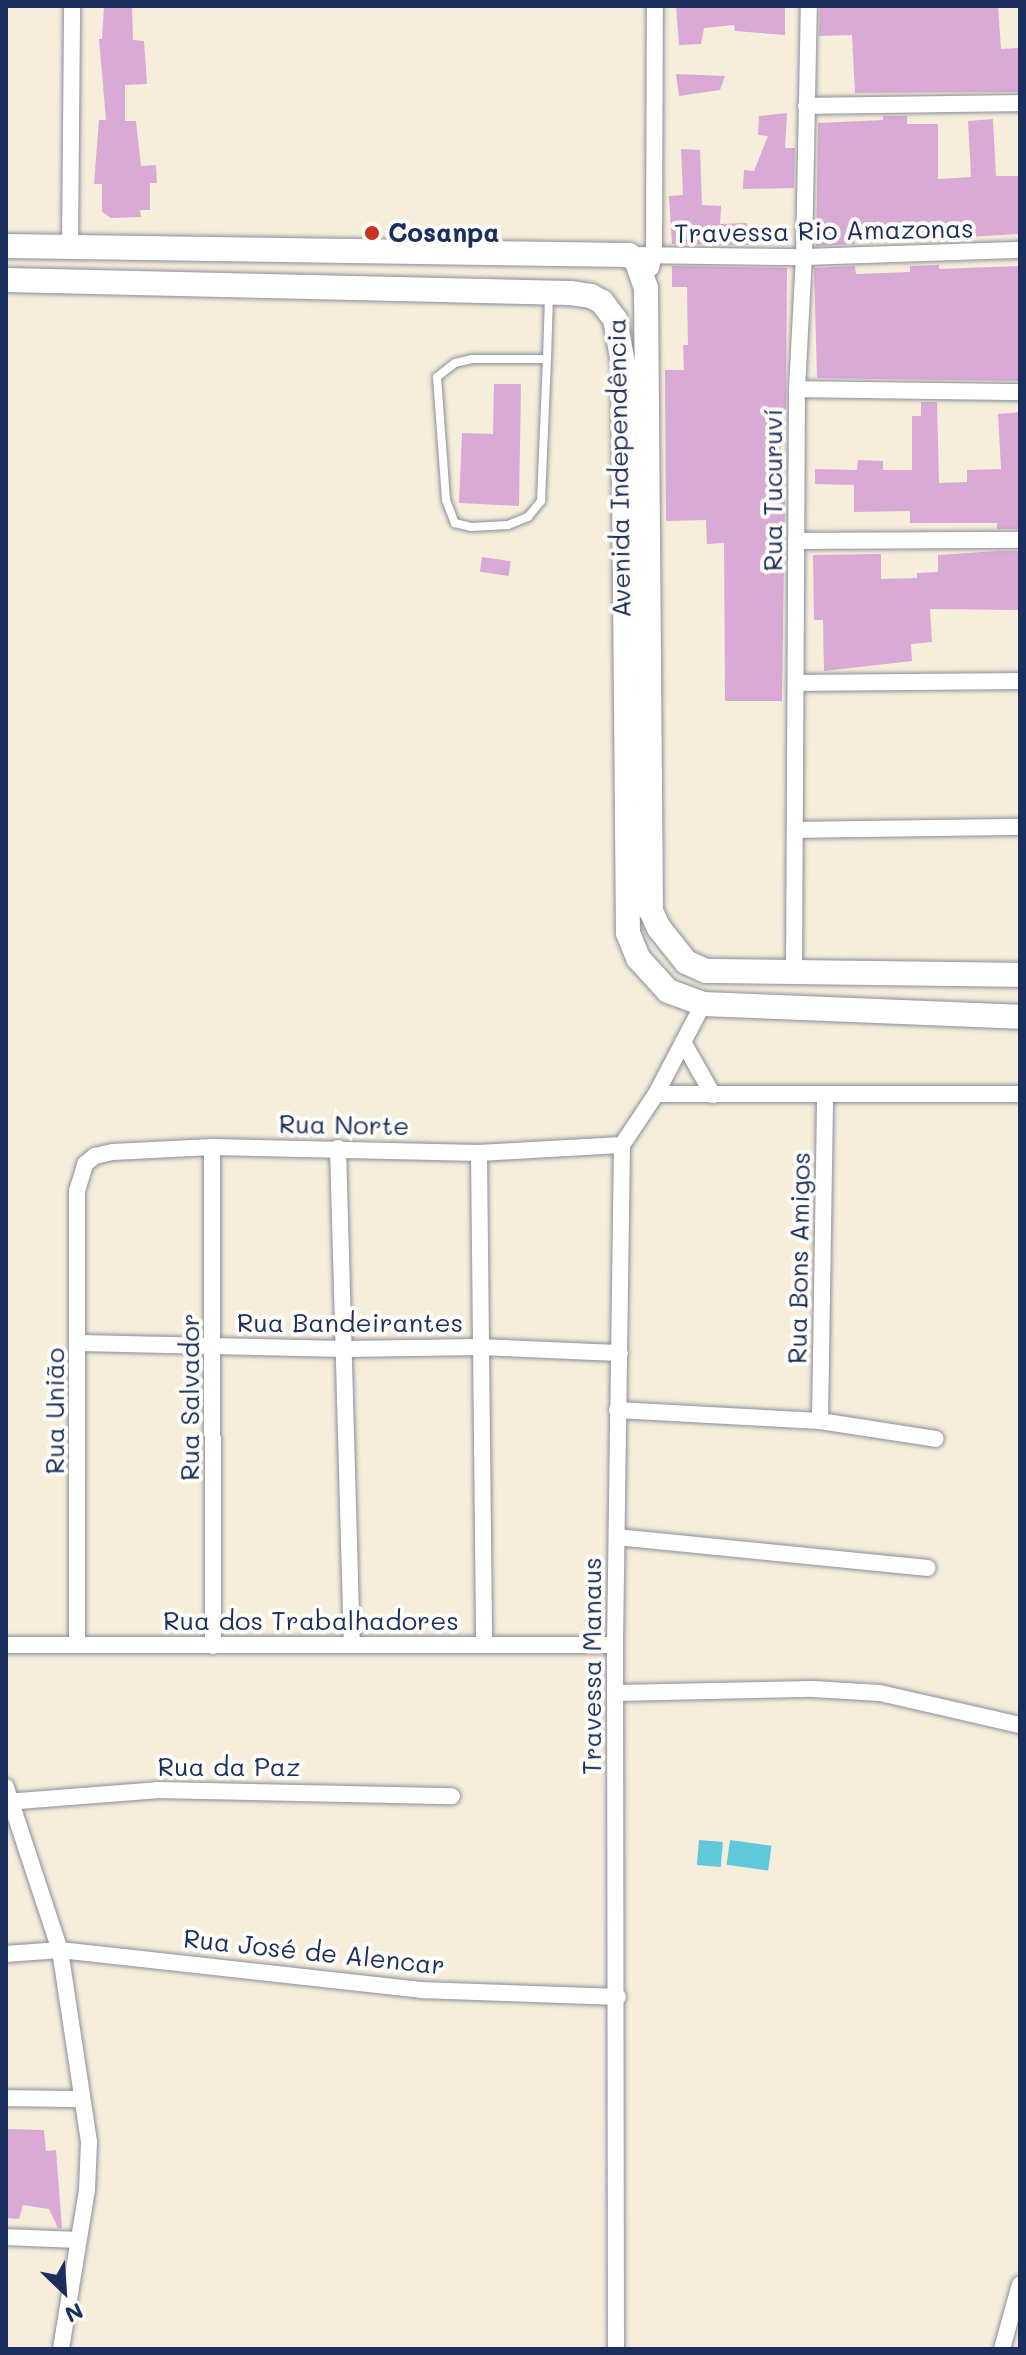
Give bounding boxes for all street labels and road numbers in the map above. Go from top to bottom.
street label: Travessa Rio Amazonas [674,213,974,249]
street label: Avenida Independência [601,318,637,618]
street label: Rua Tucuruví [757,409,789,571]
street label: Rua Norte [278,1108,410,1142]
street label: Rua Bons Amigos [782,1152,816,1364]
street label: Rua Bandeirantes [237,1307,463,1339]
street label: Rua Salvador [174,1313,206,1481]
street label: Rua União [39,1348,71,1474]
street label: Travessa Manaus [576,1557,608,1775]
street label: Rua dos Trabalhadores [163,1605,459,1637]
street label: Rua da Paz [158,1751,300,1783]
street label: Rua José de Alencar [182,1923,446,1981]

